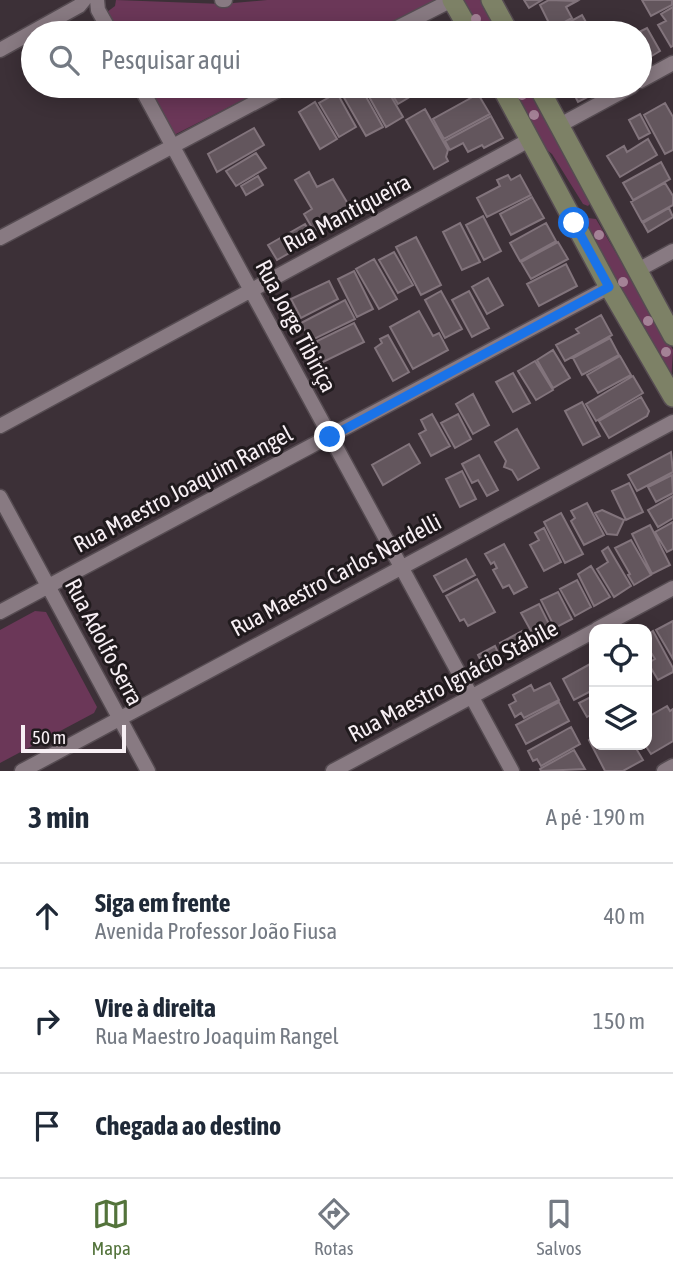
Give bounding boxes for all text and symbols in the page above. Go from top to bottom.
search box [21,21,652,98]
icon: search [45,41,83,79]
text: Pesquisar aqui [101,45,241,75]
street label: Rua Mantiqueira [279,169,415,257]
route start [558,207,589,238]
street label: Rua Jorge Tibiriça [250,255,342,397]
street label: Rua Maestro Joaquim Rangel [69,420,297,558]
route end [314,421,345,452]
street label: Rua Maestro Carlos Nardelli [227,509,445,641]
street label: Rua Adolfo Serra [60,574,148,710]
street label: Rua Maestro Ignácio Stábile [344,615,562,747]
map controls [589,624,652,750]
button: locate [589,624,652,687]
button: layers [589,687,652,750]
scale bar [21,722,126,754]
text: 50 m [32,726,66,748]
text: 3 min [28,800,89,834]
text: A pé · 190 m [546,804,645,830]
text: Siga em frente [95,888,231,918]
icon: ahead [28,897,66,935]
text: 40 m [604,903,645,929]
text: Avenida Professor João Fiusa [95,918,337,944]
text: Vire à direita [95,993,216,1023]
icon: right [28,1002,66,1040]
text: 150 m [593,1008,645,1034]
text: Rua Maestro Joaquim Rangel [95,1023,339,1049]
icon: arrive [28,1107,66,1145]
text: Chegada ao destino [95,1111,281,1141]
tab: Mapa [92,1195,131,1259]
tab: Rotas [314,1195,353,1259]
tab: Salvos [537,1195,581,1259]

